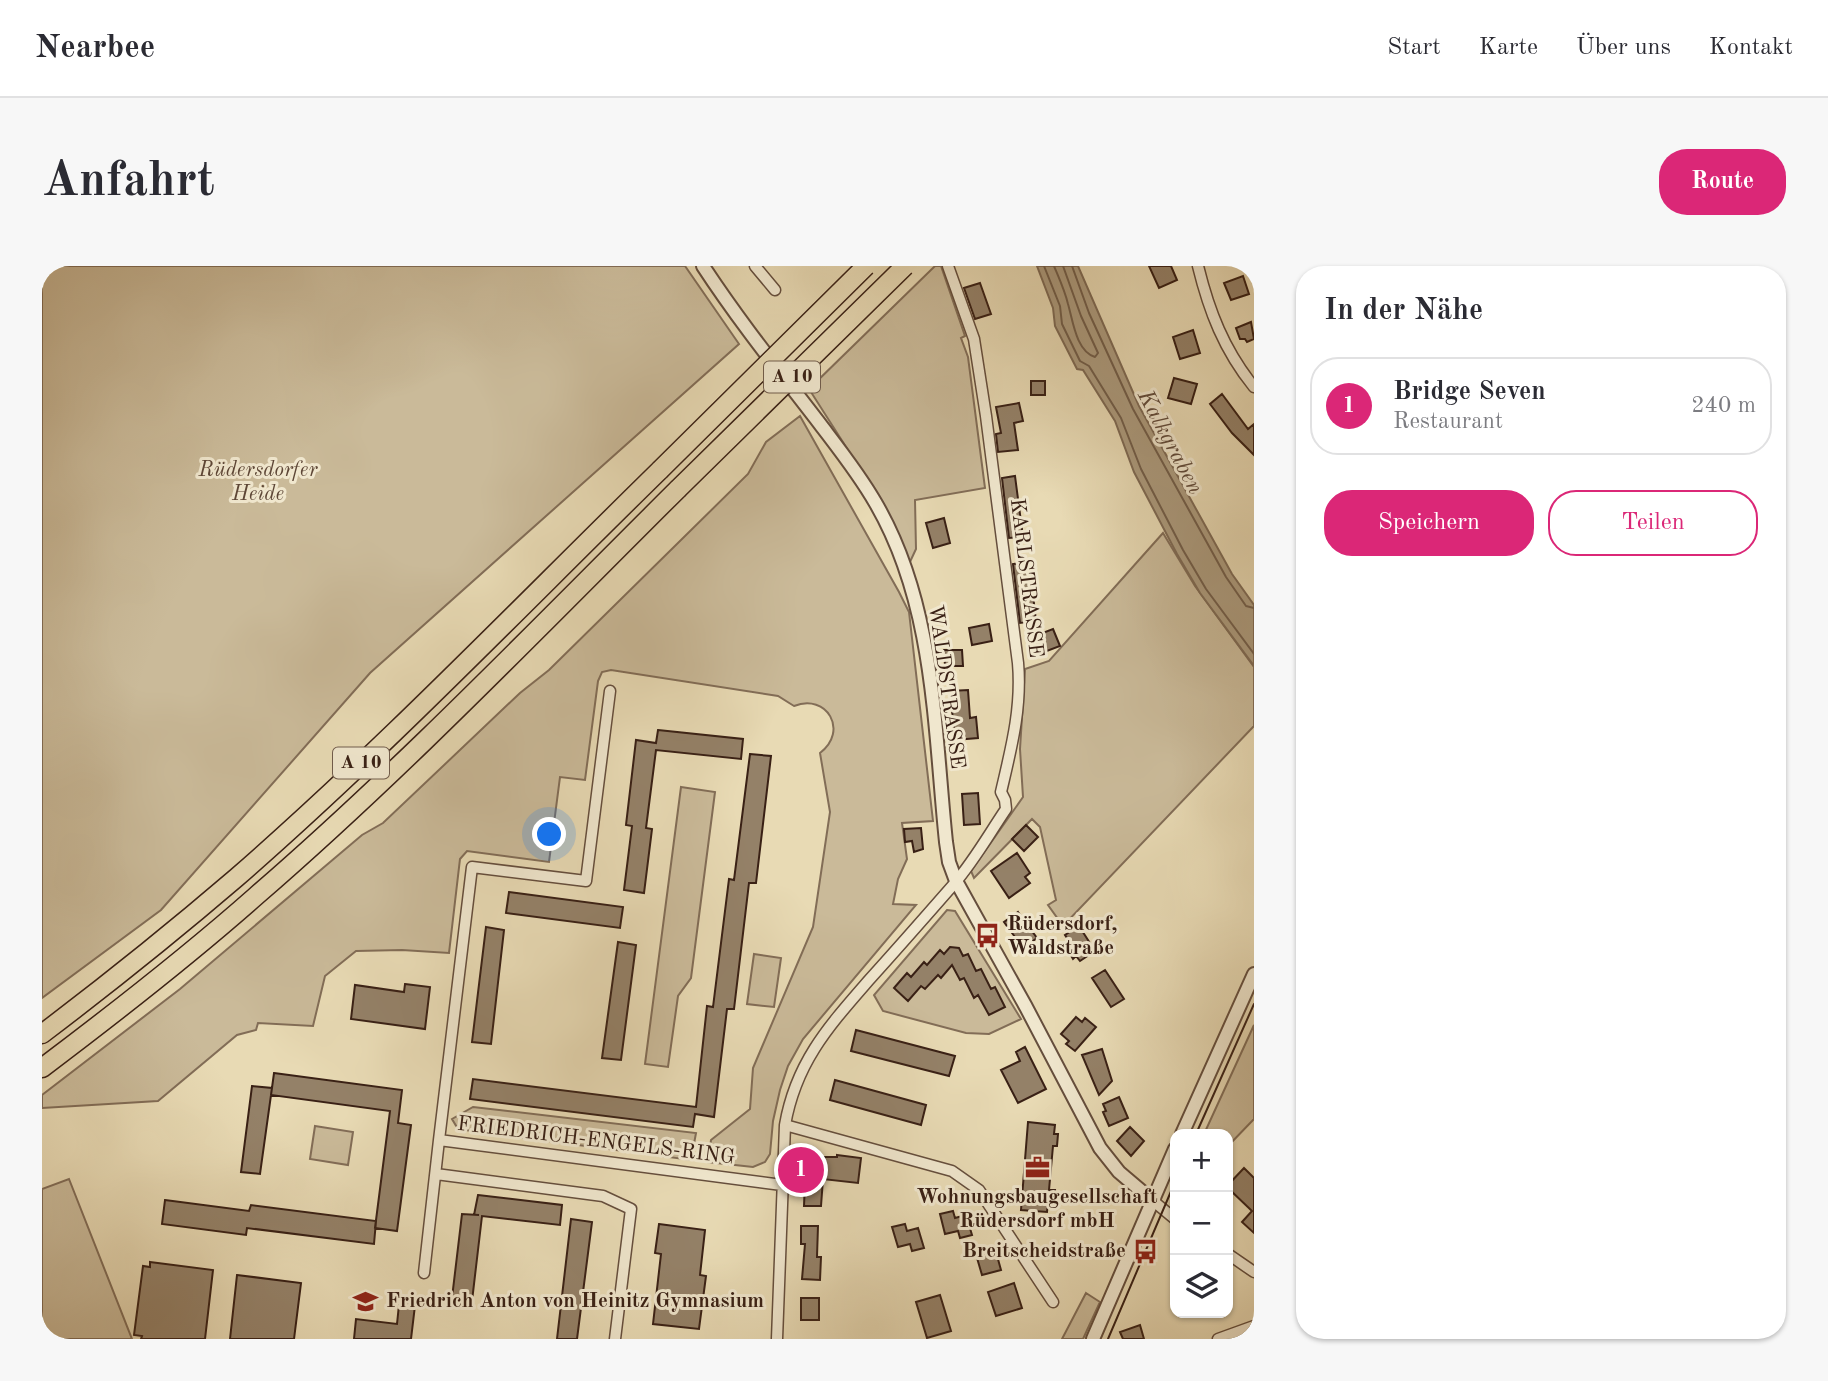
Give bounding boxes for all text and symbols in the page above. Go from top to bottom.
text: Nearbee [35,32,155,65]
text: Start [1387,36,1441,60]
text: Karte [1479,36,1538,60]
text: Über uns [1576,36,1671,60]
text: Kontakt [1709,36,1793,60]
button: Route [1659,149,1786,215]
text: Anfahrt [42,158,215,207]
text: In der Nähe [1324,296,1483,326]
road number: A 10 [764,362,820,393]
text: Bridge Seven [1393,379,1546,405]
water label: Kalkgraben [1132,385,1207,498]
text: 1 [1342,394,1356,417]
text: 240 m [1691,394,1756,417]
text: Restaurant [1393,410,1503,433]
park label: Rüdersdorfer Heide [198,460,318,505]
button: Speichern [1324,490,1534,556]
button: Teilen [1548,490,1758,556]
street label: KARLSTRASSE [1006,497,1046,659]
street label: WALDSTRASSE [924,604,968,770]
road number: A 10 [333,748,389,778]
your location [532,817,566,851]
place label: Rüdersdorf, Waldstraße [1007,914,1117,959]
bus stop icon: Rüdersdorf, Waldstraße [973,922,1001,950]
street label: FRIEDRICH-ENGELS-RING [456,1114,736,1168]
map controls [1170,1129,1233,1318]
button: + [1170,1129,1233,1192]
pin: 1 [778,1144,824,1196]
office icon: Wohnungsbaugesellschaft Rüdersdorf mbH [1023,1154,1051,1182]
place label: Wohnungsbaugesellschaft Rüdersdorf mbH [916,1187,1158,1232]
button: − [1170,1192,1233,1255]
bus stop icon: Breitscheidstraße [1132,1237,1160,1265]
place label: Breitscheidstraße [962,1241,1126,1262]
button: layers [1170,1255,1233,1318]
school or university icon: Friedrich Anton von Heinitz Gymnasium [352,1287,380,1315]
place label: Friedrich Anton von Heinitz Gymnasium [386,1291,764,1312]

